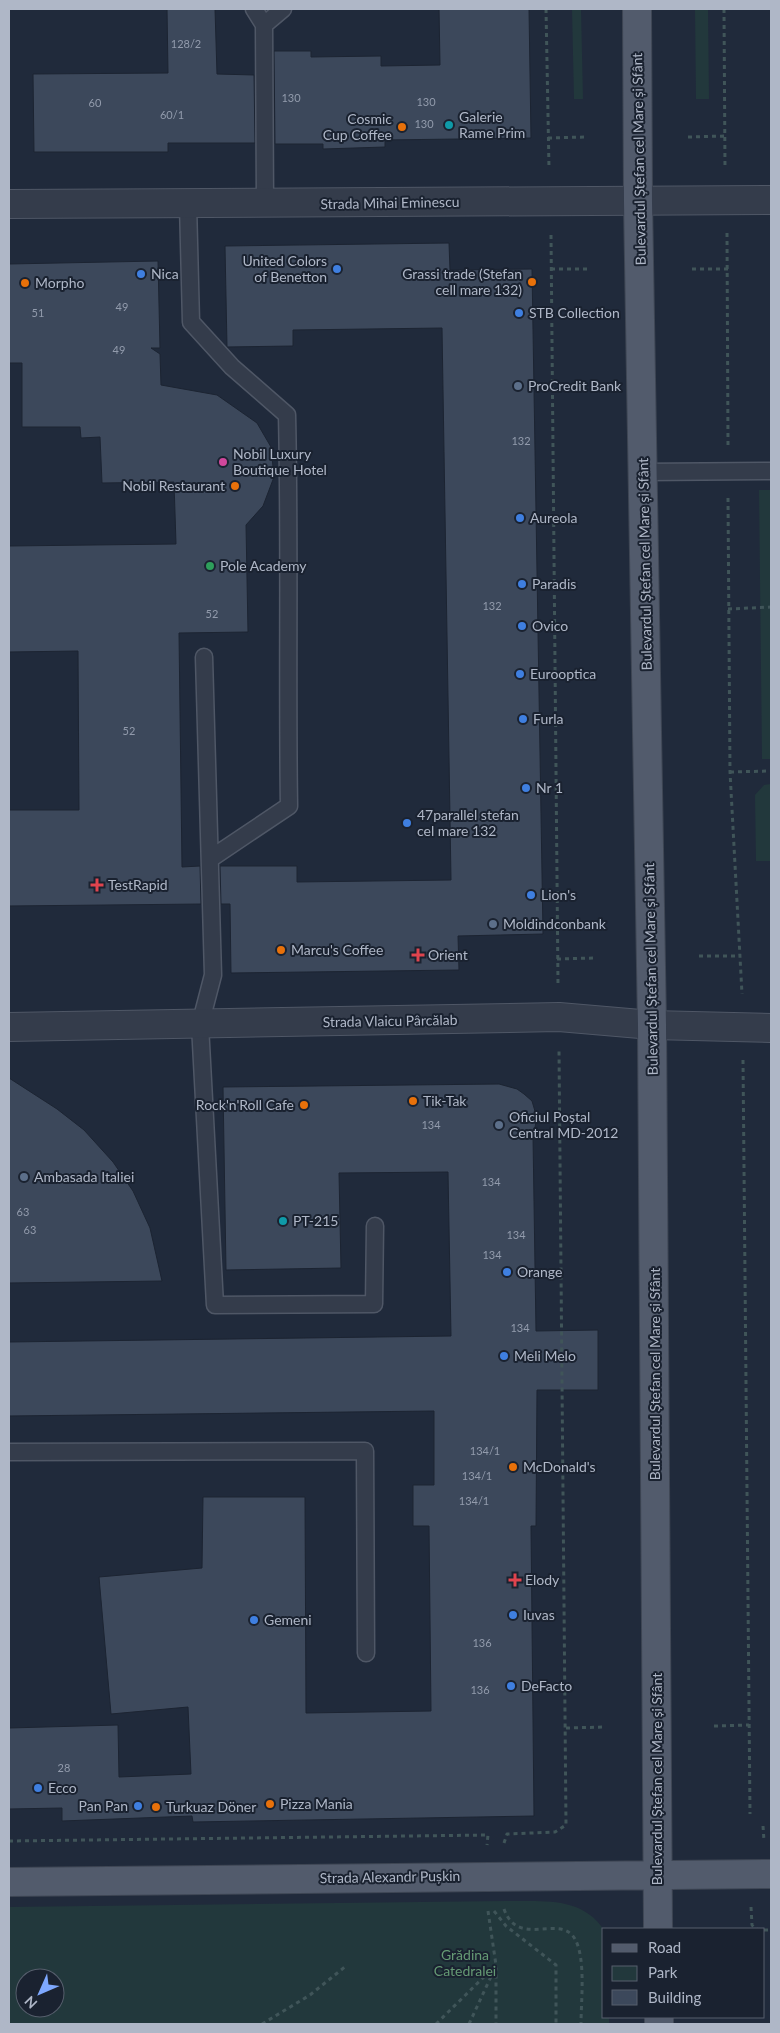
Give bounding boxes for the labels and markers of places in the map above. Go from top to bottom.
place label: Galerie Rame Prim [459,108,525,141]
place label: Cosmic Cup Coffee [323,110,392,143]
marker: Galerie Rame Prim [443,119,455,131]
marker: Cosmic Cup Coffee [396,121,408,133]
place label: United Colors of Benetton [242,252,327,285]
marker: United Colors of Benetton [331,263,343,275]
place label: Nica [151,265,179,282]
place label: Grassi trade (Stefan cell mare 132) [402,265,522,298]
marker: Nica [135,268,147,280]
place label: Morpho [35,274,84,291]
marker: Grassi trade (Stefan cell mare 132) [526,276,538,288]
marker: Morpho [19,277,31,289]
place label: STB Collection [529,304,620,321]
marker: STB Collection [513,307,525,319]
place label: ProCredit Bank [528,377,622,394]
marker: ProCredit Bank [512,380,524,392]
place label: Nobil Luxury Boutique Hotel [233,445,327,478]
marker: Nobil Luxury Boutique Hotel [217,456,229,468]
place label: Nobil Restaurant [122,477,225,494]
marker: Nobil Restaurant [229,480,241,492]
place label: Aureola [530,509,578,526]
marker: Aureola [514,512,526,524]
place label: Pole Academy [220,557,307,574]
marker: Pole Academy [204,560,216,572]
place label: Paradis [532,575,576,592]
marker: Paradis [516,578,528,590]
place label: Ovico [532,617,568,634]
marker: Ovico [516,620,528,632]
place label: Eurooptica [530,665,596,682]
marker: Eurooptica [514,668,526,680]
place label: Furla [533,710,564,727]
marker: Furla [517,713,529,725]
place label: Nr 1 [536,779,563,796]
marker: Nr 1 [520,782,532,794]
place label: 47parallel stefan cel mare 132 [417,806,519,839]
marker: 47parallel stefan cel mare 132 [401,817,413,829]
place label: TestRapid [108,876,168,893]
marker: TestRapid [90,878,104,892]
place label: Lion's [541,886,576,903]
marker: Lion's [525,889,537,901]
place label: Moldindconbank [503,915,607,932]
marker: Moldindconbank [487,918,499,930]
place label: Marcu's Coffee [291,941,383,958]
marker: Marcu's Coffee [275,944,287,956]
place label: Orient [428,946,468,963]
marker: Orient [412,949,424,961]
place label: Tik-Tak [423,1092,467,1109]
marker: Tik-Tak [407,1095,419,1107]
place label: Rock'n'Roll Cafe [196,1096,294,1113]
marker: Rock'n'Roll Cafe [298,1099,310,1111]
place label: Oficiul Poștal Central MD-2012 [509,1108,619,1141]
marker: Oficiul Poștal Central MD-2012 [493,1119,505,1131]
place label: Ambasada Italiei [34,1168,134,1185]
marker: Ambasada Italiei [18,1171,30,1183]
place label: PT-215 [293,1212,338,1229]
marker: PT-215 [277,1215,289,1227]
place label: Orange [517,1263,562,1280]
marker: Orange [501,1266,513,1278]
place label: Meli Melo [514,1347,576,1364]
marker: Meli Melo [498,1350,510,1362]
place label: McDonald's [523,1458,596,1475]
marker: McDonald's [507,1461,519,1473]
place label: Elody [525,1571,560,1588]
marker: Elody [509,1574,521,1586]
place label: Iuvas [523,1606,555,1623]
marker: Iuvas [507,1609,519,1621]
place label: Gemeni [264,1611,312,1628]
marker: Gemeni [248,1614,260,1626]
place label: DeFacto [521,1677,572,1694]
marker: DeFacto [505,1680,517,1692]
place label: Ecco [48,1779,77,1796]
marker: Ecco [32,1782,44,1794]
place label: Pizza Mania [280,1795,353,1812]
place label: Pan Pan [79,1797,128,1814]
place label: Turkuaz Döner [166,1798,256,1815]
marker: Pizza Mania [264,1798,276,1810]
marker: Pan Pan [132,1800,144,1812]
marker: Turkuaz Döner [150,1801,162,1813]

